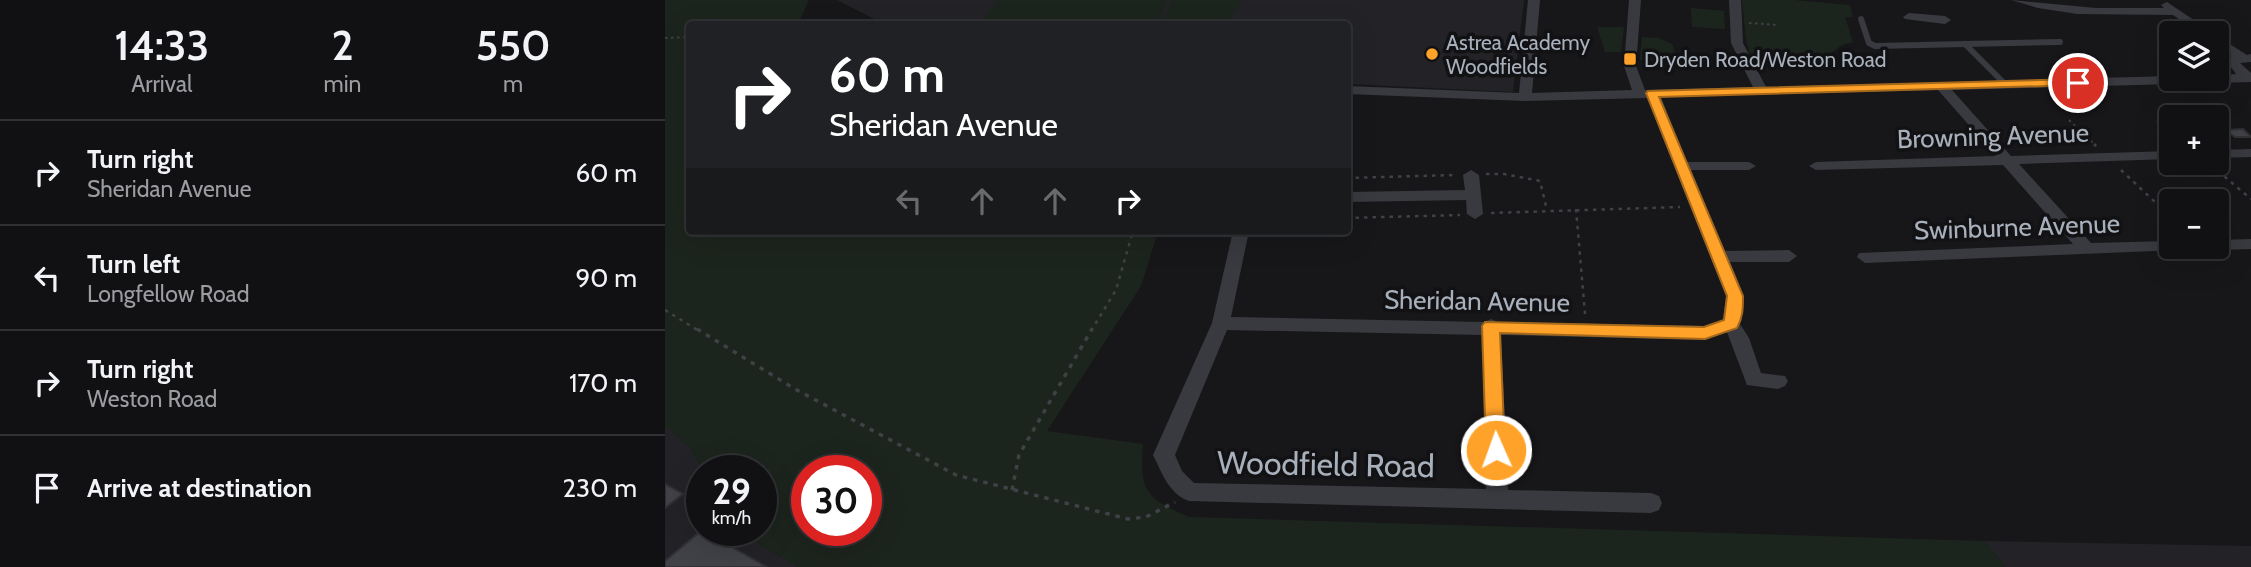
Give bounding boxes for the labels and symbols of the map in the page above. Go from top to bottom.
place label: Astrea Academy Woodfields [1446,30,1590,79]
marker: Astrea Academy Woodfields [1424,46,1440,62]
place label: Dryden Road/Weston Road [1644,47,1886,72]
marker: Dryden Road/Weston Road [1622,51,1638,67]
pin [2048,53,2108,113]
street label: Browning Avenue [1896,117,2090,155]
street label: Swinburne Avenue [1913,207,2121,247]
street label: Sheridan Avenue [1384,283,1570,319]
position arrow [1459,413,1533,487]
street label: Woodfield Road [1217,443,1435,485]
speed limit sign: 30 [791,455,882,546]

